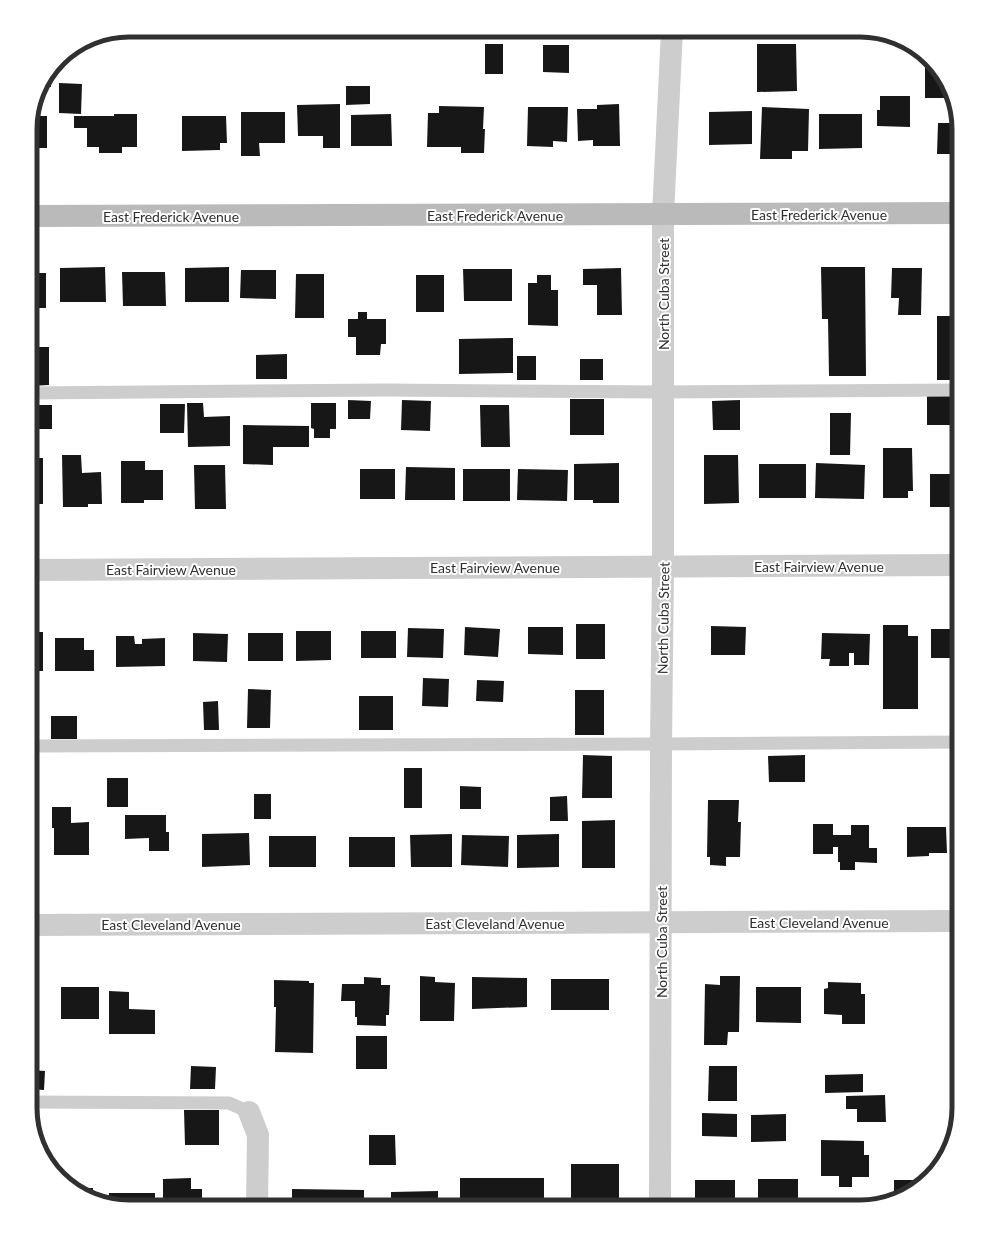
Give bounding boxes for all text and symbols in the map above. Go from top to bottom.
street label: East Frederick Avenue [751,206,887,223]
street label: East Frederick Avenue [427,207,563,224]
street label: East Frederick Avenue [103,208,239,225]
street label: North Cuba Street [655,238,672,350]
street label: East Fairview Avenue [754,558,884,575]
street label: East Fairview Avenue [430,559,560,576]
street label: East Fairview Avenue [106,561,236,578]
street label: North Cuba Street [654,562,672,674]
street label: North Cuba Street [653,886,670,998]
street label: East Cleveland Avenue [749,914,889,931]
street label: East Cleveland Avenue [425,915,565,932]
street label: East Cleveland Avenue [101,916,241,933]

